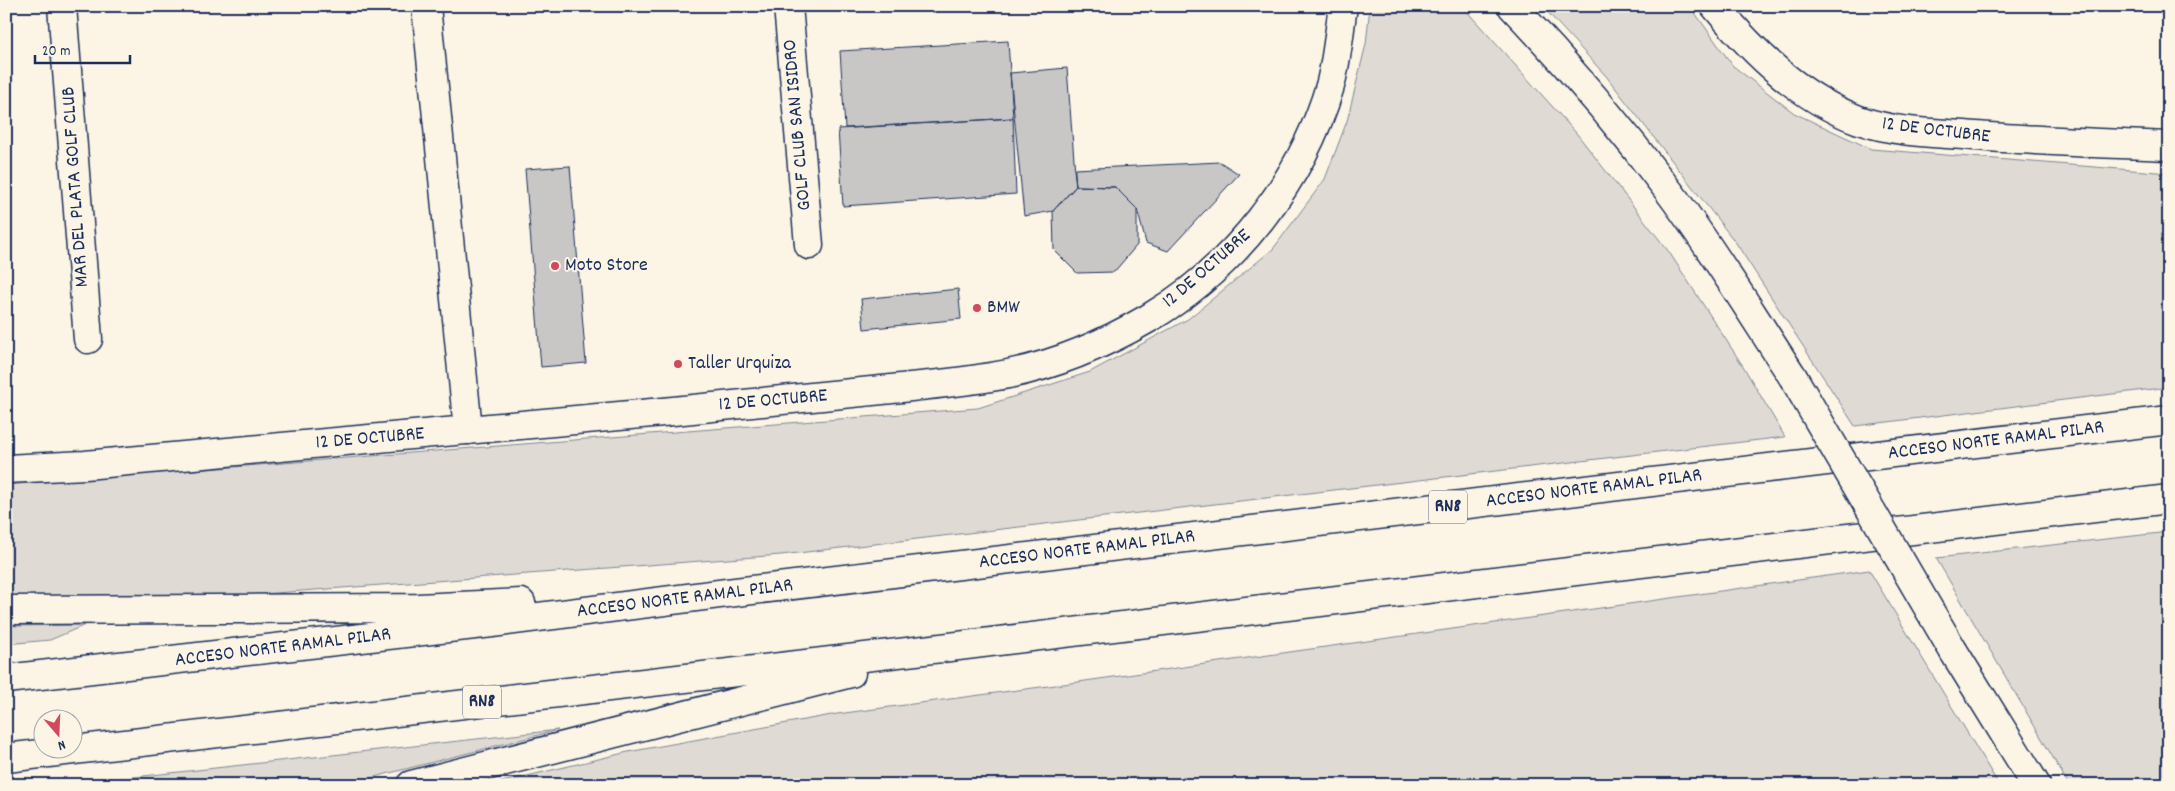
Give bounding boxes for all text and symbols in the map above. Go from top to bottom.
scale bar [35,32,130,64]
street label: GOLF CLUB SAN ISIDRO [777,38,819,212]
text: 20 m [42,41,70,63]
street label: MAR DEL PLATA GOLF CLUB [55,86,97,288]
street label: 12 DE OCTUBRE [1880,110,1992,152]
street label: 12 DE OCTUBRE [1157,223,1257,315]
place label: Moto Store [565,252,648,280]
marker: Moto Store [549,260,561,272]
place label: BMW [987,294,1020,322]
marker: BMW [971,302,983,314]
place label: Taller Urquiza [688,350,792,378]
marker: Taller Urquiza [672,358,684,370]
street label: 12 DE OCTUBRE [717,382,829,420]
street label: ACCESO NORTE RAMAL PILAR [1886,414,2106,468]
street label: 12 DE OCTUBRE [314,420,426,458]
street label: ACCESO NORTE RAMAL PILAR [1484,462,1704,516]
road number: RN8 [1429,491,1467,524]
street label: ACCESO NORTE RAMAL PILAR [977,523,1197,577]
street label: ACCESO NORTE RAMAL PILAR [575,572,795,626]
street label: ACCESO NORTE RAMAL PILAR [173,621,393,675]
road number: RN8 [463,686,501,719]
north arrow [32,708,82,758]
text: N [55,734,68,755]

